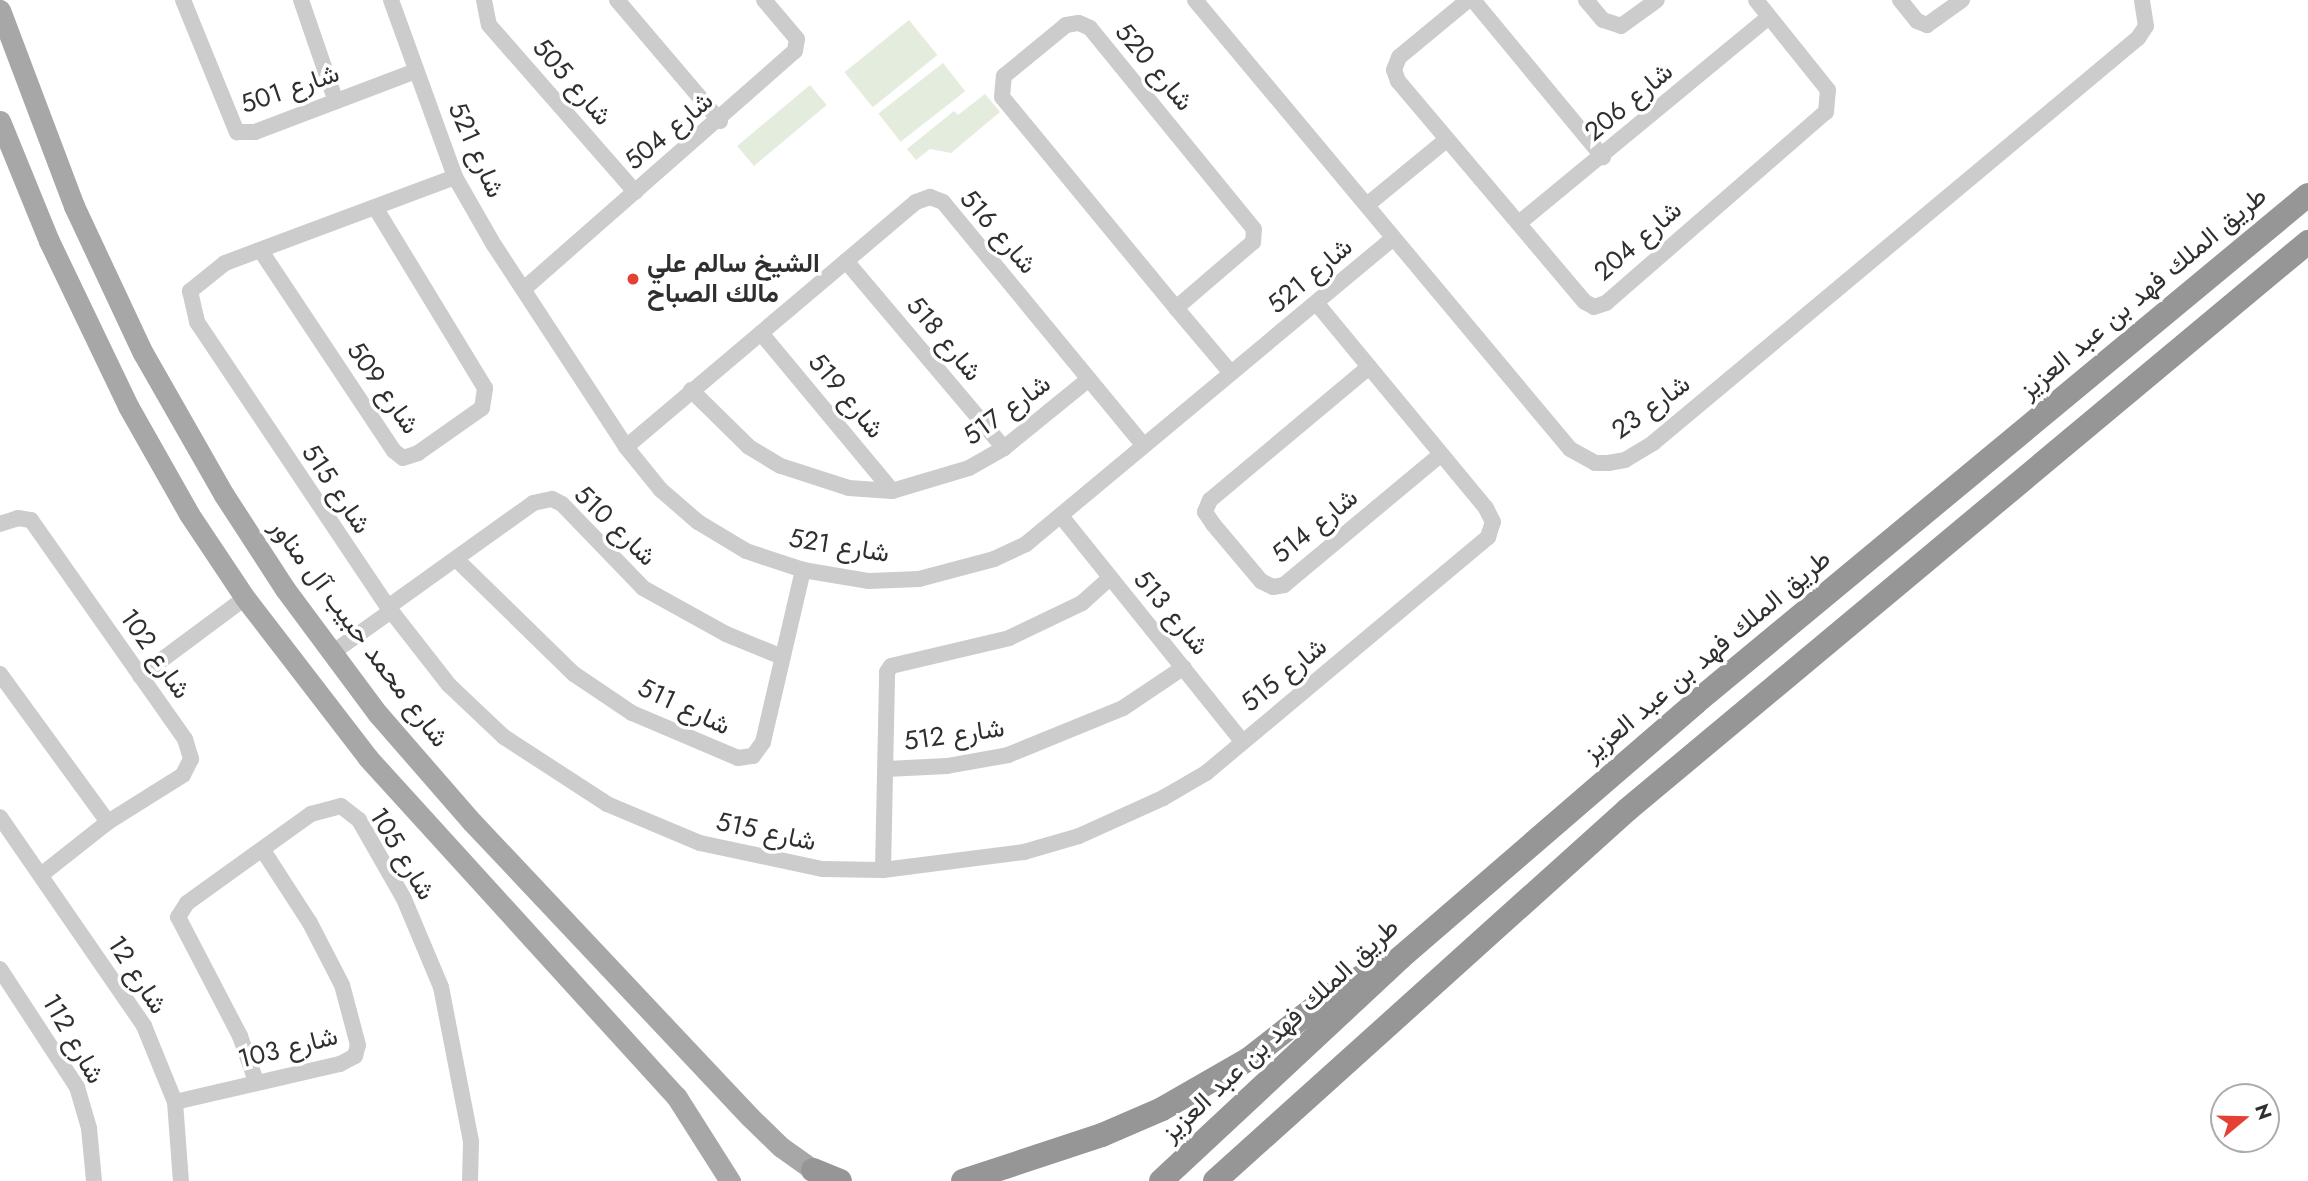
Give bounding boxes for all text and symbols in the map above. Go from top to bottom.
street label: شارع 520 [1108,17,1200,117]
street label: شارع 505 [526,32,618,132]
street label: شارع 206 [1579,56,1679,148]
street label: شارع 501 [237,58,343,120]
street label: شارع 504 [619,85,719,177]
street label: شارع 521 [441,97,511,203]
street label: طريق الملك فهد بن عبد العزيز [2013,180,2273,406]
street label: شارع 516 [953,183,1043,281]
street label: شارع 204 [1588,195,1688,287]
street label: شارع 521 [1261,232,1359,320]
place label: الشيخ سالم علي مالك الصباح [647,248,820,310]
marker: الشيخ سالم علي مالك الصباح [625,271,641,287]
street label: شارع 518 [900,290,988,388]
street label: شارع 509 [340,336,426,440]
street label: شارع 519 [801,347,891,445]
street label: شارع 517 [957,368,1057,452]
street label: شارع 23 [1606,368,1696,446]
street label: شارع 515 [295,438,377,540]
street label: شارع 510 [567,479,663,573]
street label: شارع 514 [1266,482,1364,570]
street label: شارع محمد حبيب آل مناور [263,513,455,753]
street label: شارع 521 [787,523,891,569]
street label: طريق الملك فهد بن عبد العزيز [1577,543,1837,769]
street label: شارع 513 [1127,564,1215,662]
street label: شارع 102 [113,603,197,705]
street label: شارع 515 [1235,631,1333,719]
street label: شارع 511 [633,672,735,742]
street label: شارع 512 [902,713,1006,757]
street label: شارع 105 [362,802,442,906]
street label: شارع 515 [713,806,819,858]
street label: طريق الملك فهد بن عبد العزيز [1155,912,1405,1148]
street label: شارع 12 [100,930,174,1020]
street label: شارع 112 [35,989,111,1089]
street label: شارع 103 [235,1021,341,1075]
north arrow [2210,1083,2280,1153]
text: N [2248,1100,2279,1123]

